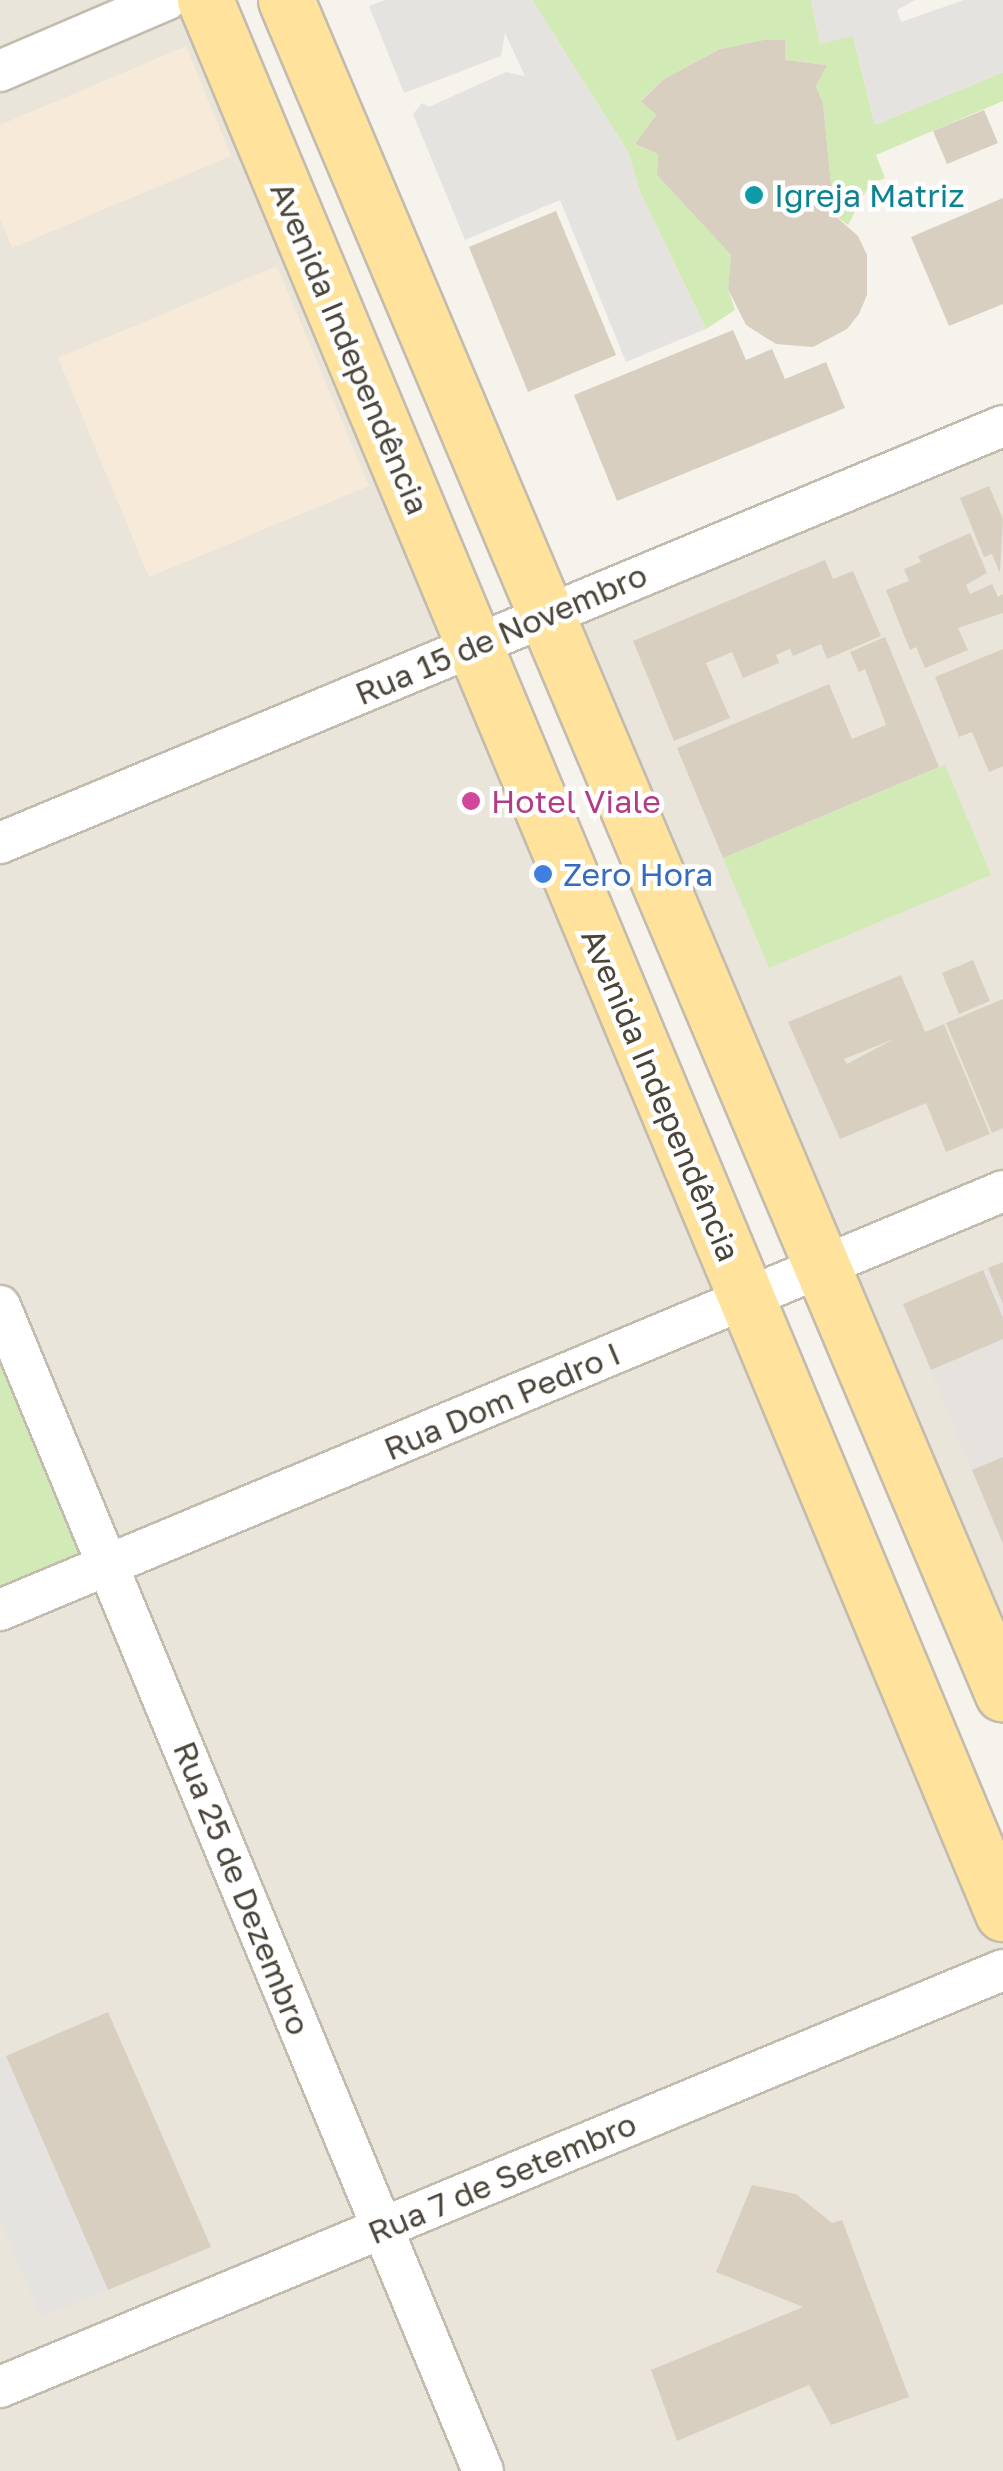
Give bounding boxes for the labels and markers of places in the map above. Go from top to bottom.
place label: Igreja Matriz [774,176,965,214]
marker: Igreja Matriz [743,184,765,206]
place label: Hotel Viale [491,782,661,820]
marker: Hotel Viale [460,790,482,812]
place label: Zero Hora [563,855,713,893]
marker: Zero Hora [532,863,554,885]

